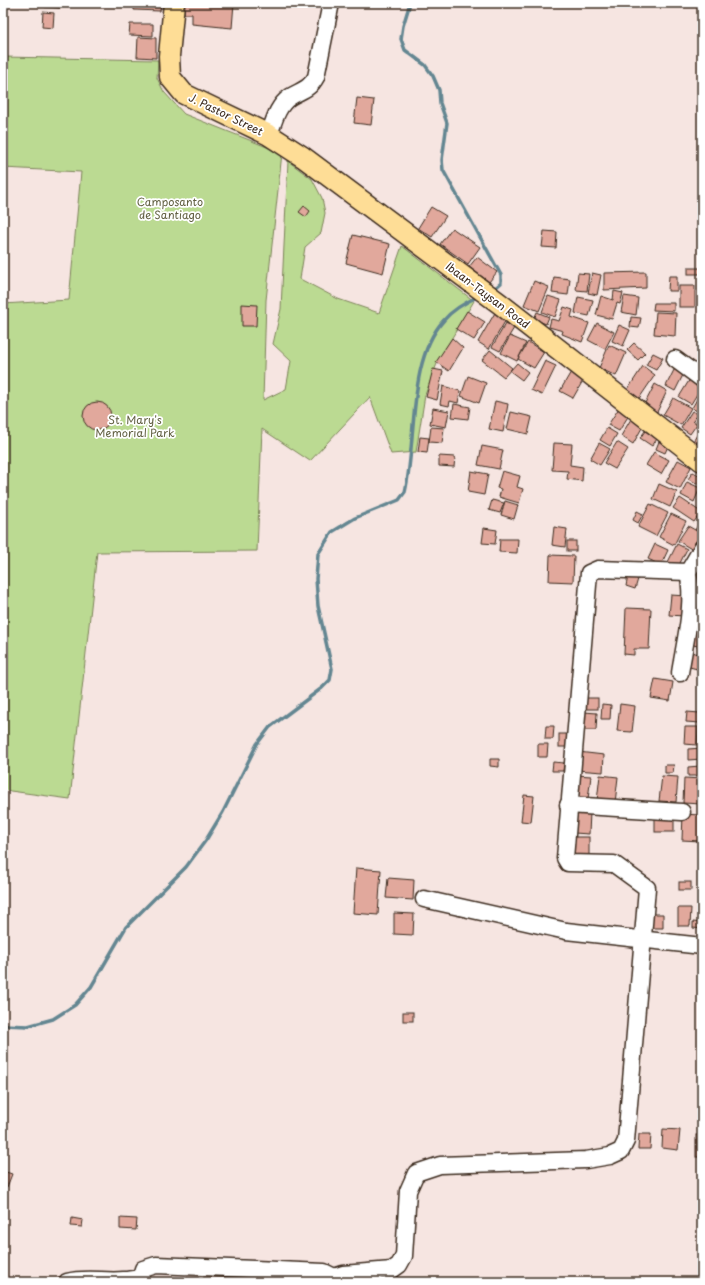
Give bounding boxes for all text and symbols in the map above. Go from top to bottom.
street label: J. Pastor Street [186,89,266,139]
park label: Camposanto de Santiago [137,193,203,223]
street label: Ibaan-Taysan Road [442,258,534,332]
park label: St. Mary's Memorial Park [95,411,175,441]

